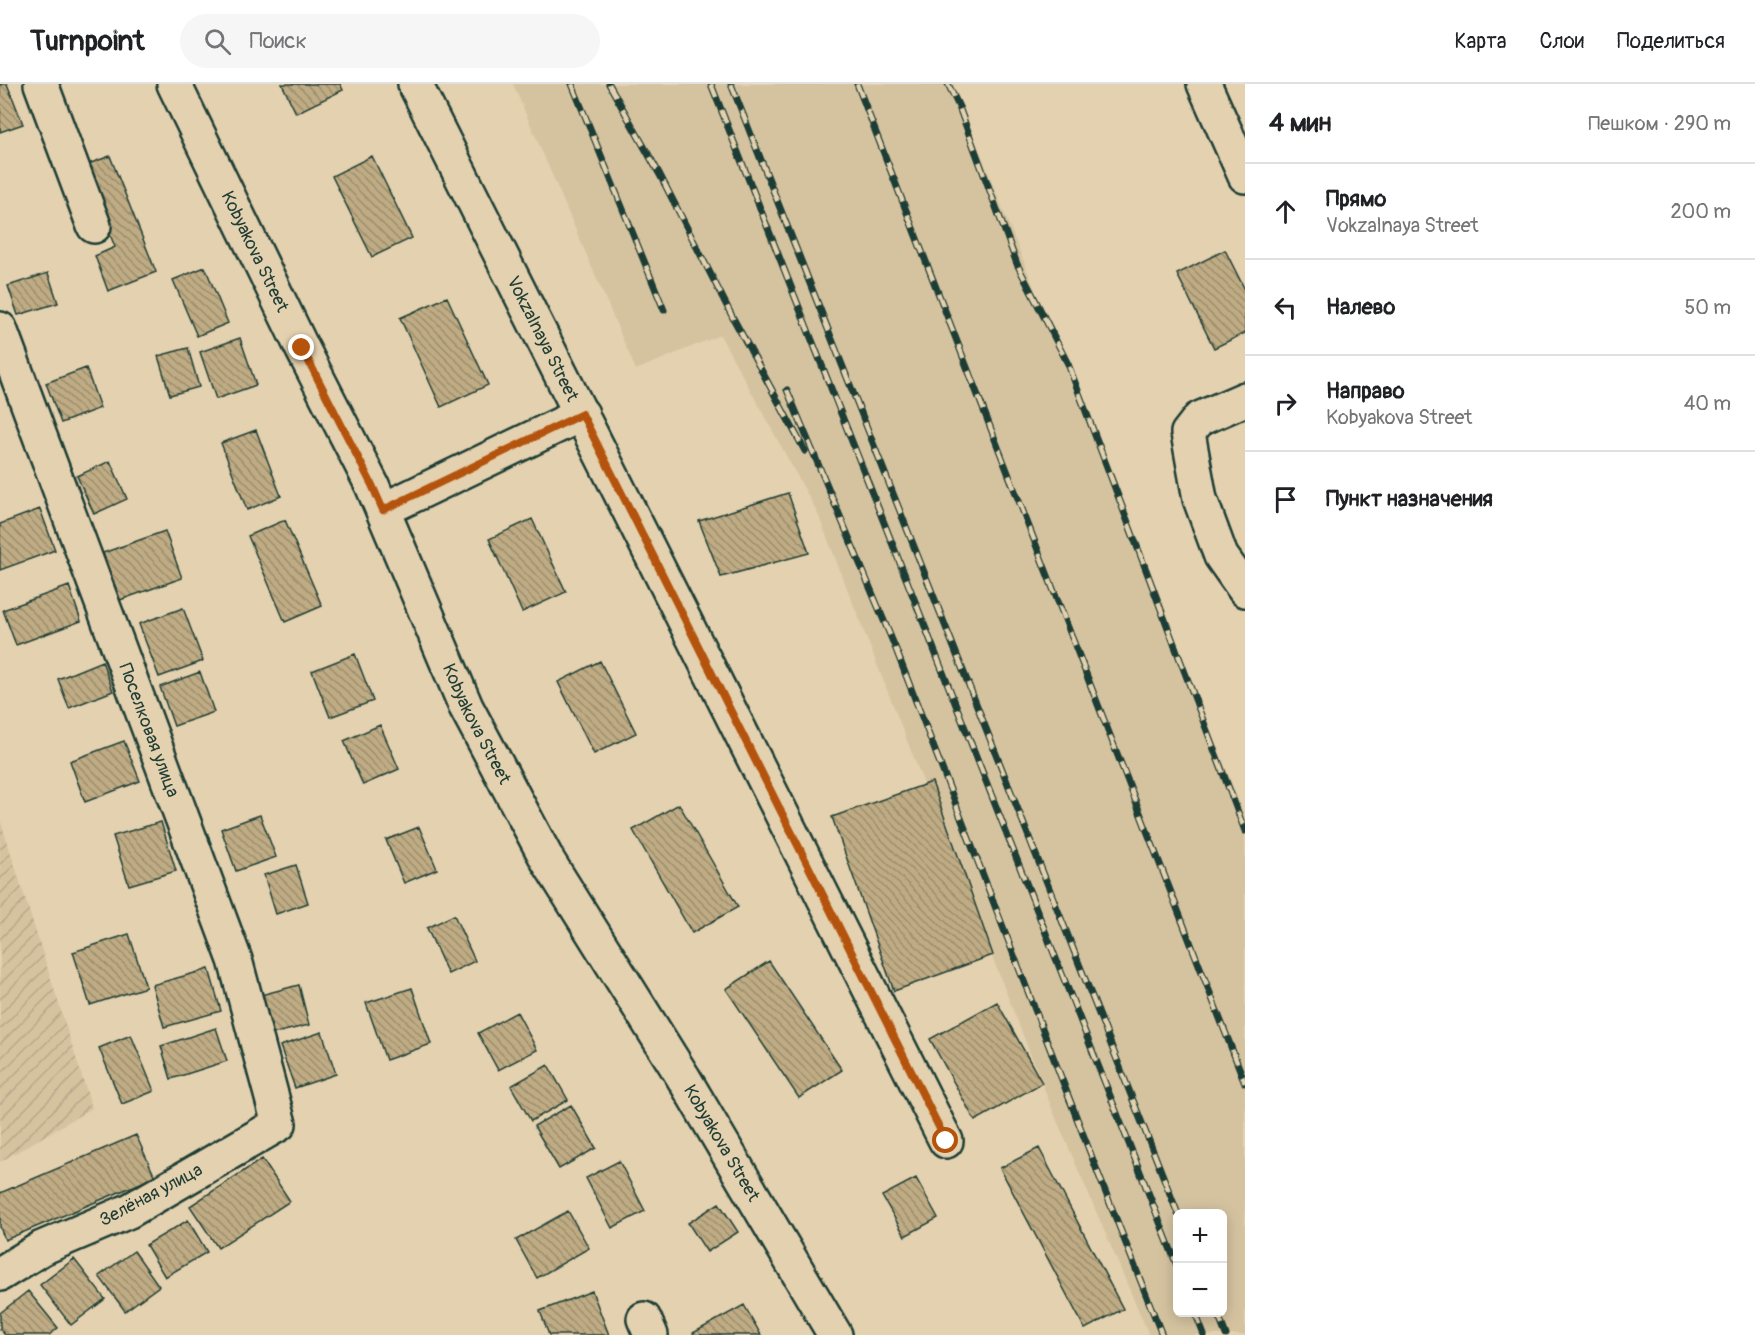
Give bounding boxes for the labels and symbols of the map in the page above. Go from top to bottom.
street label: Kobyakova Street [216,187,295,316]
street label: Vokzalnaya Street [502,272,584,406]
route end [288,334,314,360]
street label: Поселковая улица [114,660,185,800]
street label: Kobyakova Street [437,660,517,789]
street label: Kobyakova Street [678,1080,766,1206]
route start [932,1127,958,1153]
street label: Зелёная улица [96,1158,206,1232]

